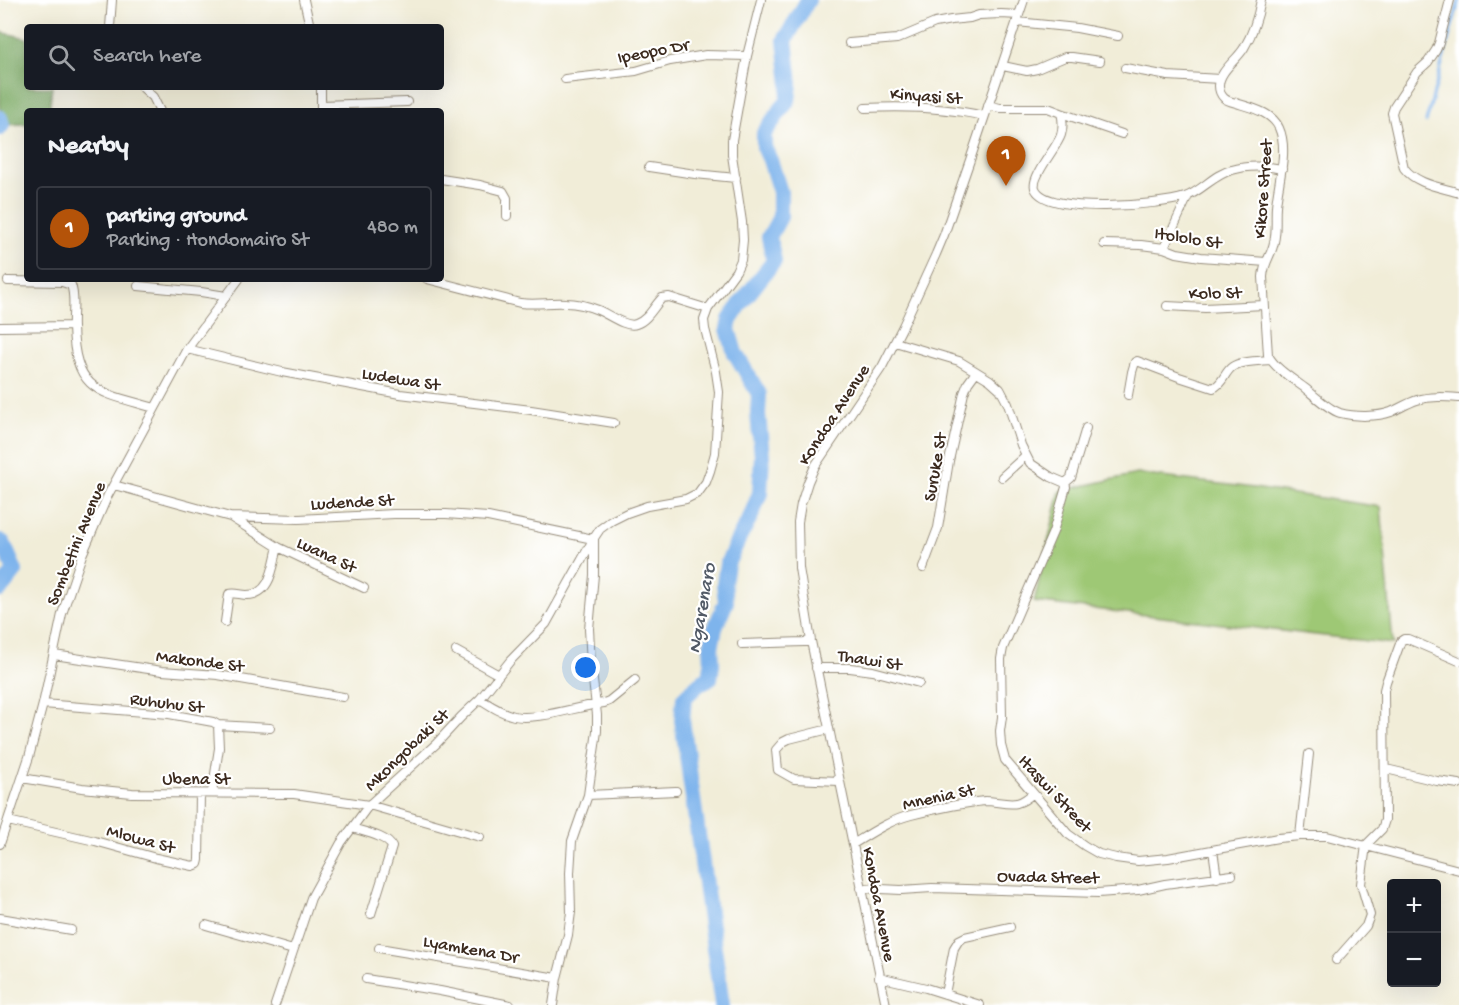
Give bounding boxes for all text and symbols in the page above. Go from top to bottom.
search box [24,24,444,90]
street label: Ipeopo Dr [616,35,693,70]
icon: search [45,41,78,74]
text: Search here [93,44,201,70]
street label: Kinyasi St [889,85,964,111]
text: Nearby [48,132,129,163]
pin: 1 [986,136,1026,186]
street label: Kikore Street [1251,137,1279,239]
text: parking ground [107,204,246,230]
text: 1 [65,217,74,240]
text: 480 m [367,217,418,240]
street label: Itololo St [1153,224,1224,255]
text: Parking · Hondomairo St [107,230,309,253]
street label: Kolo St [1189,284,1243,305]
street label: Kondoa Avenue [795,360,876,470]
street label: Ludewa St [360,364,443,397]
street label: Suruke St [920,430,953,503]
street label: Sombetini Avenue [43,478,112,609]
street label: Ludende St [310,491,396,516]
street label: Luana St [293,533,361,580]
water label: Ngarenaro [684,560,723,655]
street label: Thawi St [835,646,905,677]
street label: Makonde St [155,647,246,678]
your location [571,653,600,682]
street label: Ruhuhu St [129,690,206,720]
street label: Mkongobaki St [361,704,456,796]
street label: Itaswi Street [1013,752,1097,839]
street label: Ubena St [162,770,231,791]
street label: Mnenia St [901,780,978,816]
street label: Mlowa St [104,821,178,860]
street label: Kondoa Avenue [856,845,899,964]
street label: Ovada Street [997,867,1101,890]
map controls [1387,879,1441,987]
button: + [1387,879,1441,933]
street label: Lyamkena Dr [421,932,521,969]
button: − [1387,933,1441,987]

